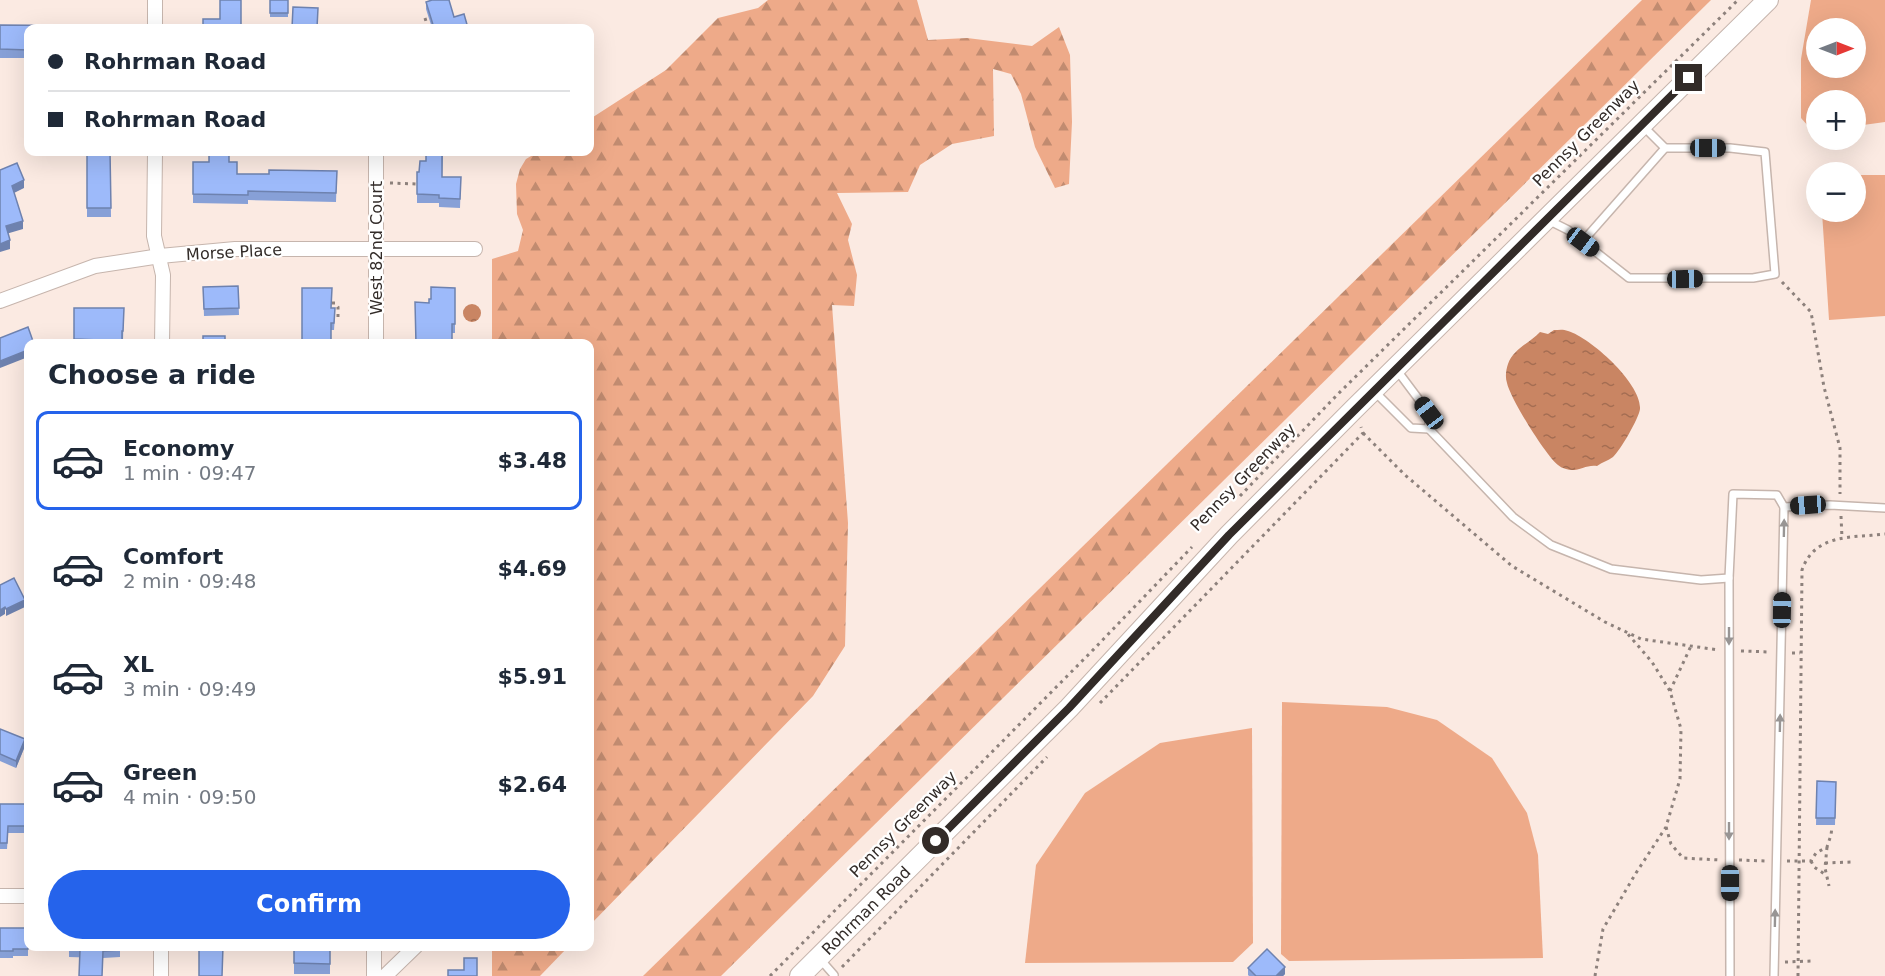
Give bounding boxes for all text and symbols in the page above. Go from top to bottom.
north arrow [1806,18,1866,78]
map controls [1806,18,1866,222]
text: Rohrman Road [84,49,266,74]
route end [1675,64,1702,91]
street label: Pennsy Greenway [1529,76,1643,190]
button: + [1806,90,1866,150]
text: Rohrman Road [84,107,266,132]
car [1690,139,1726,157]
button: − [1806,162,1866,222]
street label: West 82nd Court [367,181,386,315]
car [1563,224,1603,260]
street label: Morse Place [186,240,282,264]
car [1667,270,1703,288]
text: Choose a ride [48,359,256,390]
car [1411,393,1447,433]
street label: Pennsy Greenway [1187,419,1299,535]
icon: car [51,434,105,488]
text: Economy [123,436,234,461]
text: $3.48 [497,448,567,473]
text: 1 min · 09:47 [123,461,257,485]
car [1789,495,1827,515]
one-way arrow [1779,518,1789,537]
icon: car [51,542,105,596]
text: Comfort [123,544,223,569]
text: $4.69 [497,556,567,581]
text: 2 min · 09:48 [123,569,257,593]
car [1773,592,1791,628]
one-way arrow [1724,627,1734,646]
icon: car [51,650,105,704]
text: XL [123,652,154,677]
text: $5.91 [497,664,567,689]
text: 3 min · 09:49 [123,677,257,701]
one-way arrow [1775,713,1784,732]
icon: car [51,758,105,812]
text: Green [123,760,197,785]
street label: Pennsy Greenway [846,767,960,881]
text: $2.64 [497,772,567,797]
text: 4 min · 09:50 [123,785,257,809]
one-way arrow [1724,822,1734,841]
route start [922,827,949,854]
street label: Rohrman Road [818,862,914,959]
car [1721,865,1739,901]
button: Confirm [48,870,570,939]
one-way arrow [1770,908,1780,927]

